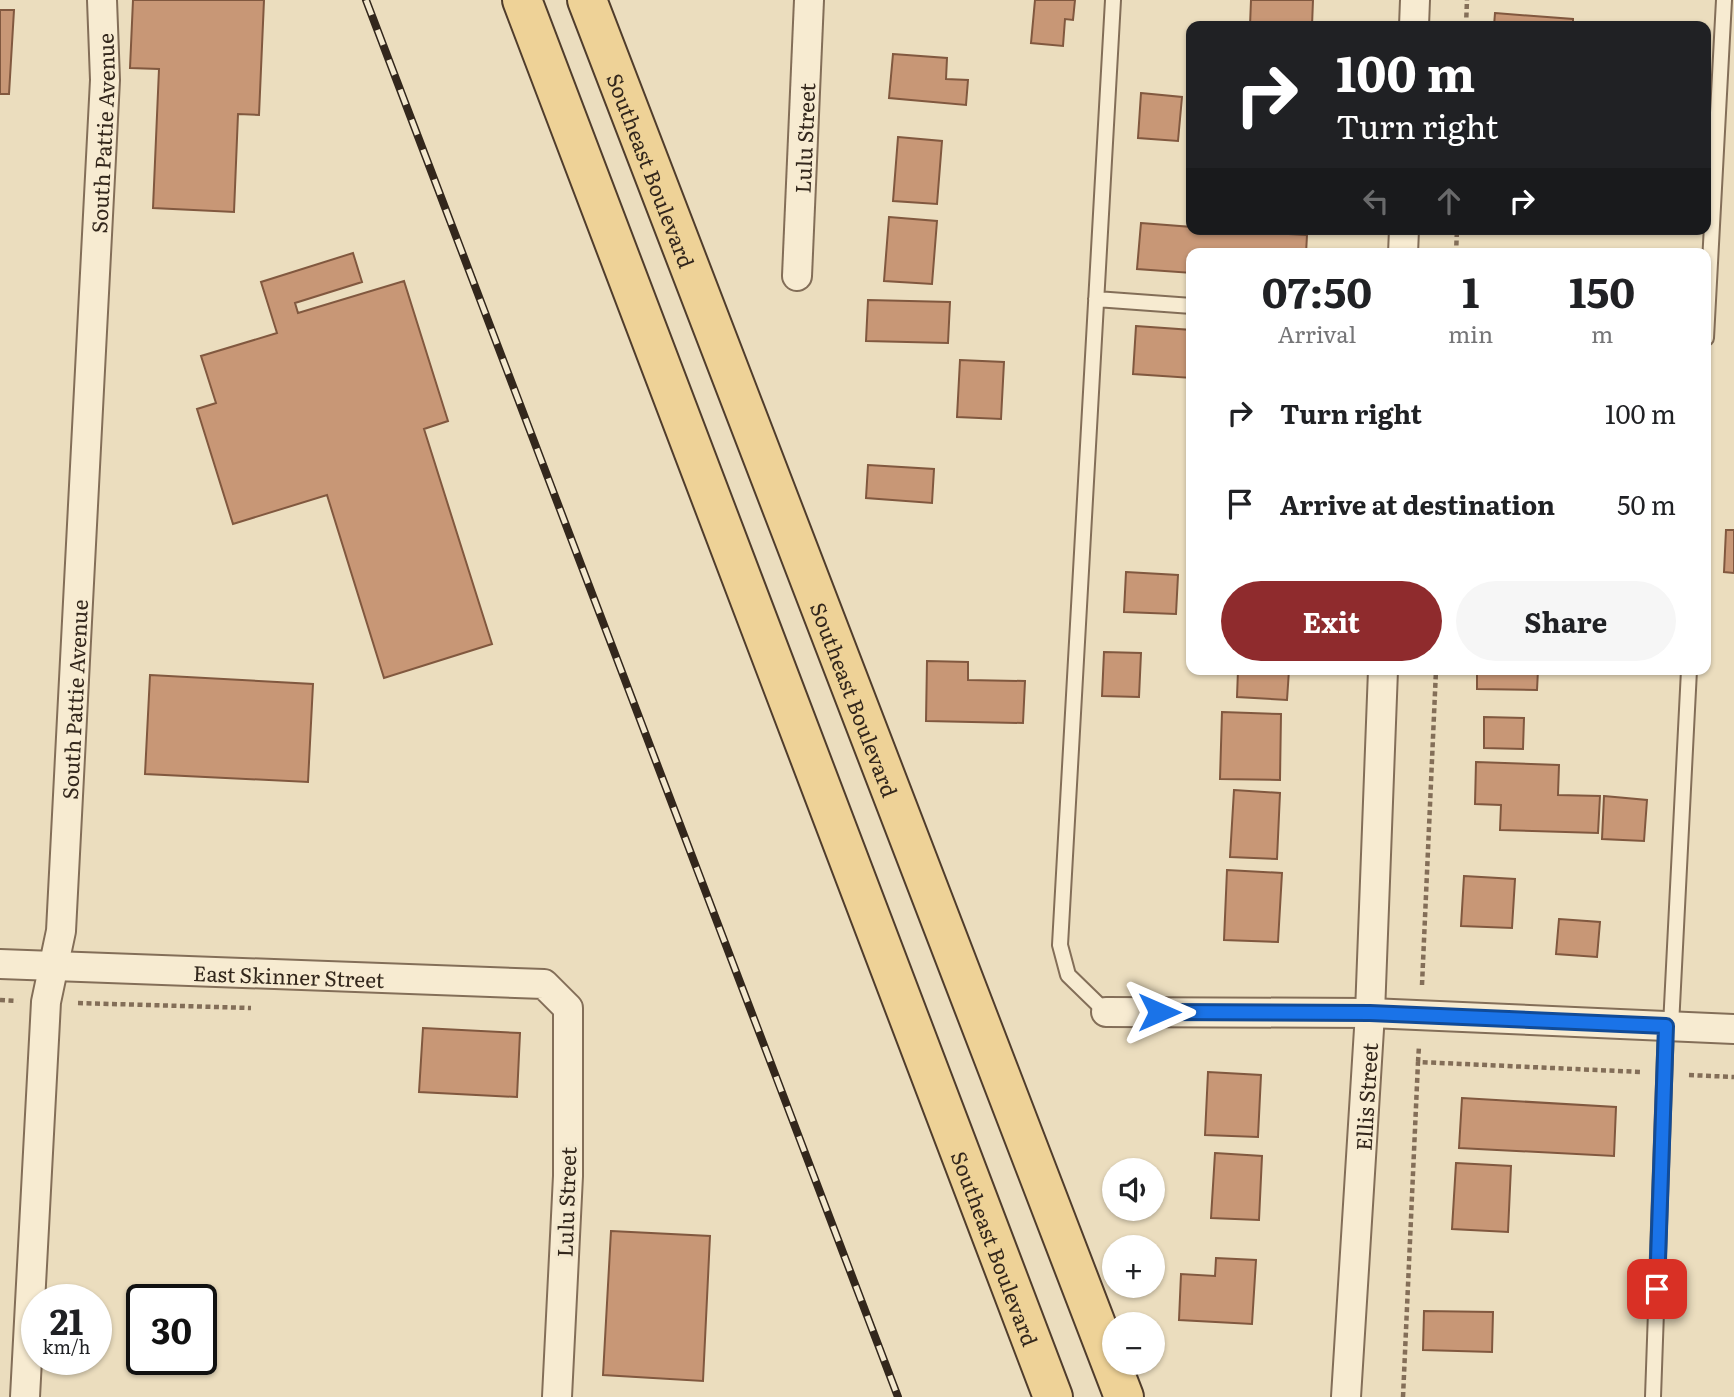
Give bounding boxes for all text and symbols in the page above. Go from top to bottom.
street label: South Pattie Avenue [82,32,121,234]
text: 100 m [1336,34,1475,107]
icon: right [1221,49,1312,140]
street label: Southeast Boulevard [601,68,704,272]
street label: Lulu Street [785,82,821,194]
text: Turn right [1336,101,1498,149]
icon: left [1357,182,1395,220]
icon: ahead [1430,182,1468,220]
icon: right [1503,182,1541,220]
text: 07:50 [1262,259,1372,321]
text: 1 [1462,259,1479,321]
text: 150 [1569,259,1635,321]
text: Arrival [1278,316,1356,350]
text: min [1448,316,1493,350]
text: m [1591,316,1613,350]
text: Turn right [1280,393,1422,432]
text: 100 m [1605,393,1676,432]
icon: right [1221,394,1259,432]
text: Arrive at destination [1280,484,1555,523]
text: 50 m [1617,484,1676,523]
icon: arrive [1221,485,1259,523]
button: Exit [1221,581,1442,661]
button: Share [1456,581,1676,661]
street label: Southeast Boulevard [804,597,907,801]
street label: South Pattie Avenue [52,599,94,800]
street label: East Skinner Street [193,956,385,994]
position arrow [1122,975,1196,1049]
street label: Ellis Street [1346,1041,1384,1152]
street label: Lulu Street [548,1146,582,1258]
street label: Southeast Boulevard [945,1146,1048,1350]
map controls [1102,1158,1165,1375]
button: sound [1102,1158,1165,1221]
button: + [1102,1235,1165,1298]
pin [1627,1259,1687,1319]
icon: arrive [1638,1270,1676,1308]
speed limit sign: 30 [126,1284,217,1375]
text: 21 [50,1294,83,1346]
button: − [1102,1312,1165,1375]
text: km/h [43,1333,90,1360]

